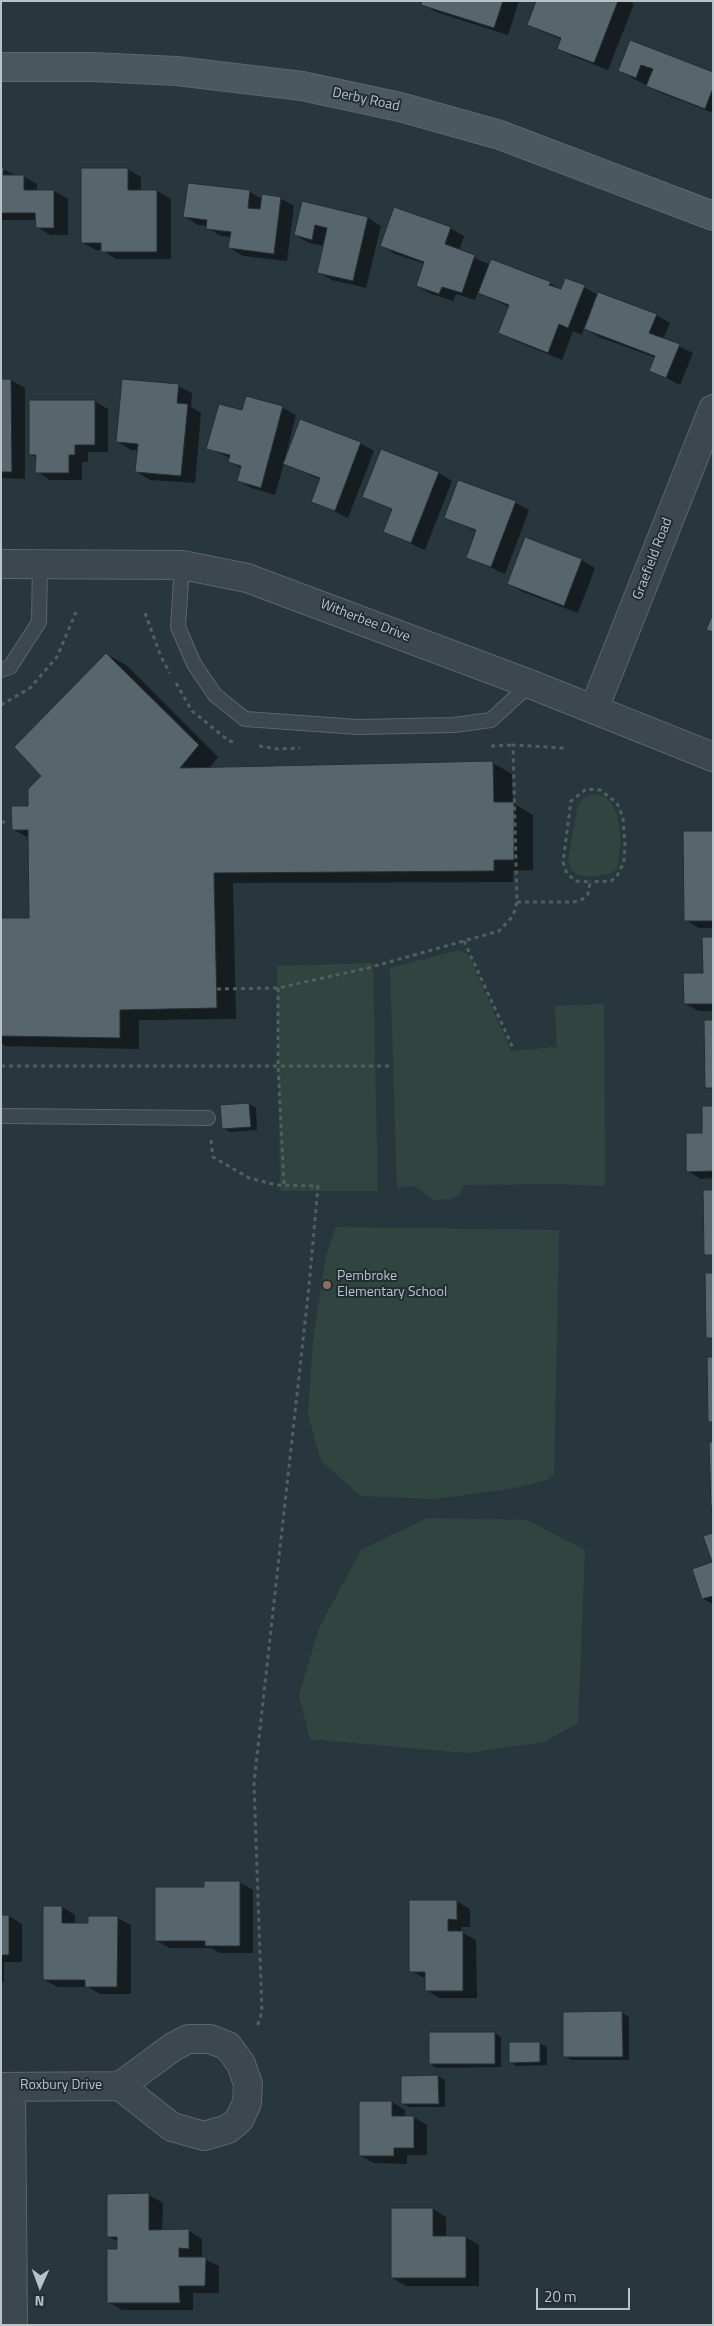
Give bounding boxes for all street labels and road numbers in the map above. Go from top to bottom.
street label: Derby Road [331,85,401,115]
street label: Graefield Road [630,516,676,602]
street label: Witherbee Drive [318,596,412,646]
street label: Roxbury Drive [20,2078,102,2094]

